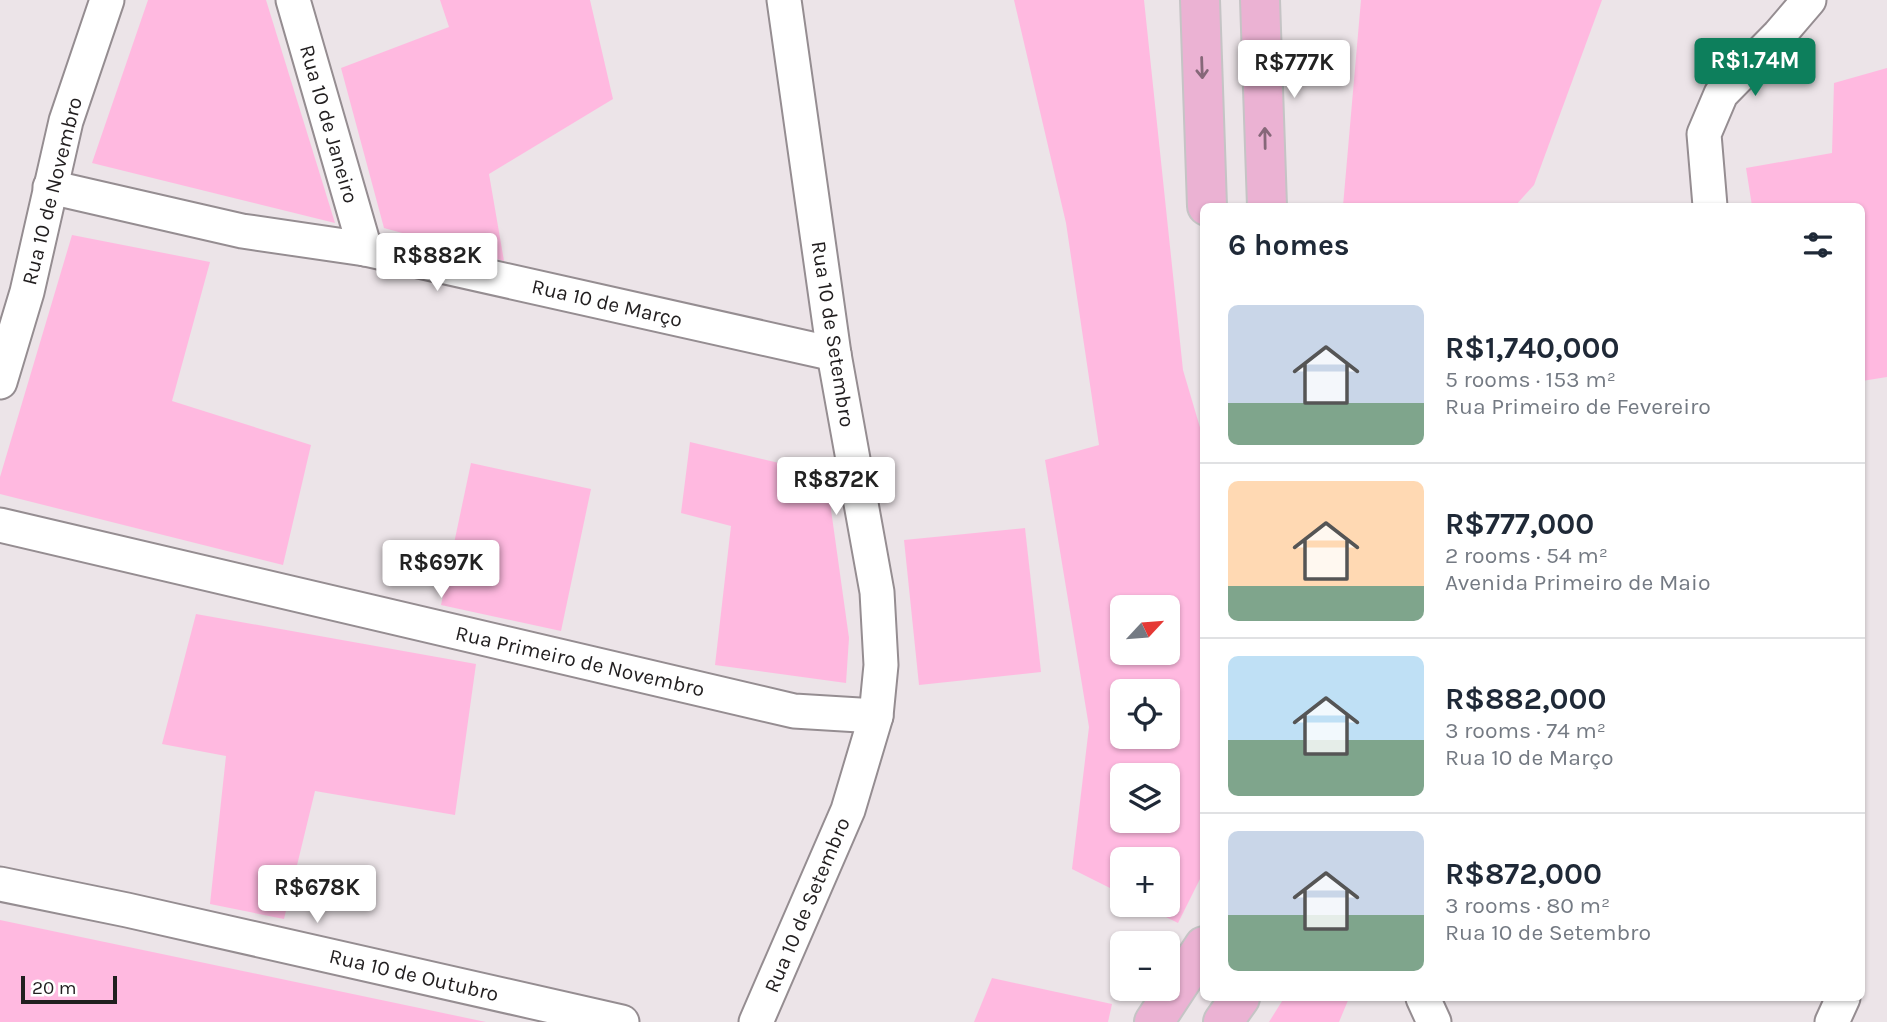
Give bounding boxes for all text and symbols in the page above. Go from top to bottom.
pin: R$1.74M [1690,38,1820,98]
pin: R$777K [1237,41,1351,100]
street label: Rua 10 de Janeiro [295,42,363,206]
text: R$1.74M [1710,47,1800,74]
text: R$777K [1254,49,1334,76]
one-way arrow [1196,56,1209,79]
street label: Rua 10 de Novembro [17,94,87,288]
one-way arrow [1258,127,1271,150]
icon: filters [1799,226,1837,264]
text: 6 homes [1228,227,1350,263]
pin: R$882K [380,233,494,293]
street label: Rua 10 de Setembro [806,239,860,429]
text: R$882K [392,242,482,269]
street label: Rua 10 de Março [529,274,685,332]
text: R$1,740,000 [1445,330,1620,366]
icon: home [1284,333,1368,417]
text: 5 rooms · 153 m² [1445,366,1616,393]
text: Rua Primeiro de Fevereiro [1445,393,1711,420]
pin: R$872K [779,458,893,517]
text: R$872K [793,466,879,493]
text: R$777,000 [1445,506,1594,542]
icon: home [1284,509,1368,593]
pin: R$697K [384,540,498,600]
text: 2 rooms · 54 m² [1445,542,1608,569]
text: R$697K [398,549,484,576]
text: Avenida Primeiro de Maio [1445,569,1710,596]
north arrow [1110,595,1180,665]
map controls [1110,595,1180,1001]
street label: Rua Primeiro de Novembro [453,621,707,701]
button: locate [1110,679,1180,749]
text: R$882,000 [1445,681,1606,717]
icon: home [1284,684,1368,768]
text: 3 rooms · 74 m² [1445,717,1606,744]
text: Rua 10 de Março [1445,744,1614,771]
button: layers [1110,763,1180,833]
street label: Rua 10 de Setembro [759,814,855,996]
button: + [1110,847,1180,917]
text: R$872,000 [1445,856,1602,892]
icon: home [1284,859,1368,943]
pin: R$678K [260,866,374,925]
text: R$678K [274,874,360,901]
text: 3 rooms · 80 m² [1445,892,1610,919]
text: Rua 10 de Setembro [1445,919,1651,946]
button: − [1110,931,1180,1001]
street label: Rua 10 de Outubro [327,944,501,1006]
scale bar [21,973,117,1005]
text: 20 m [32,977,77,999]

